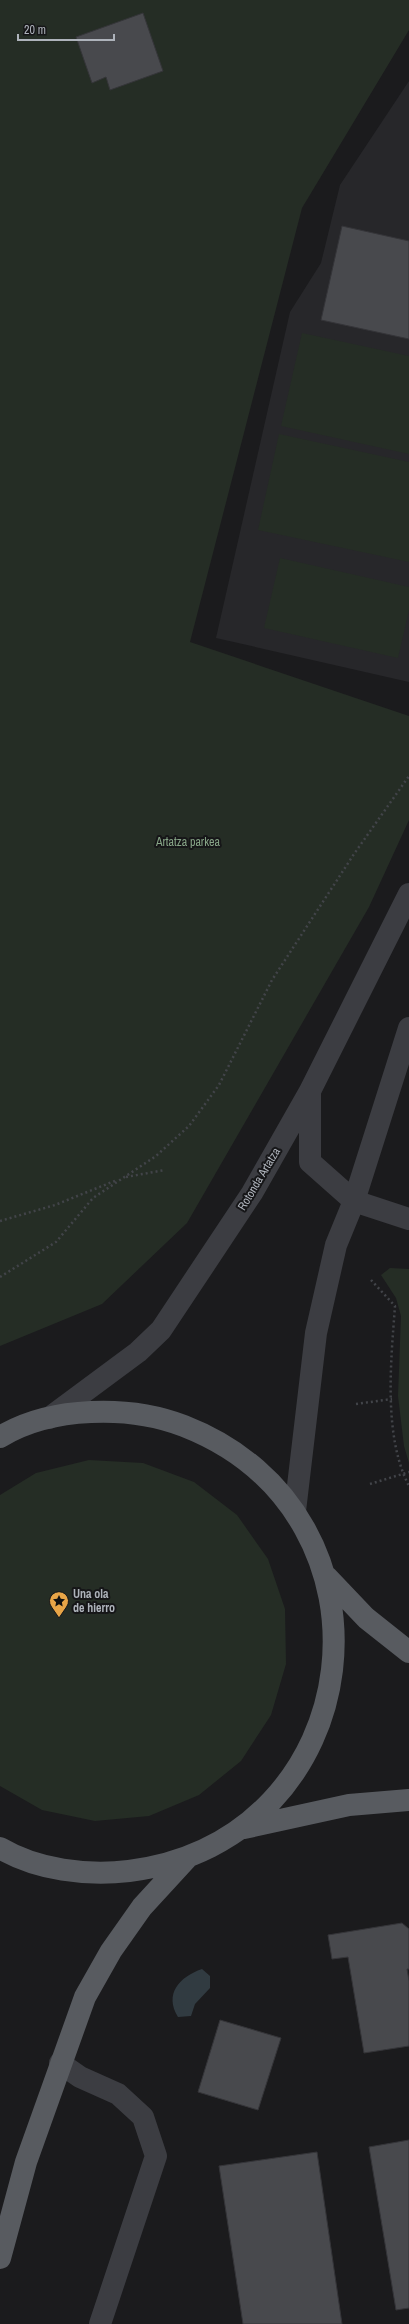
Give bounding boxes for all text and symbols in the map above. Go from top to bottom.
scale bar [18,16,114,42]
text: 20 m [24,22,46,38]
park label: Artatza parkea [155,834,221,850]
street label: Rotonda Artatza [234,1144,284,1213]
place label: Una ola de hierro [73,1586,115,1616]
place icon: Una ola de hierro [48,1590,70,1618]

